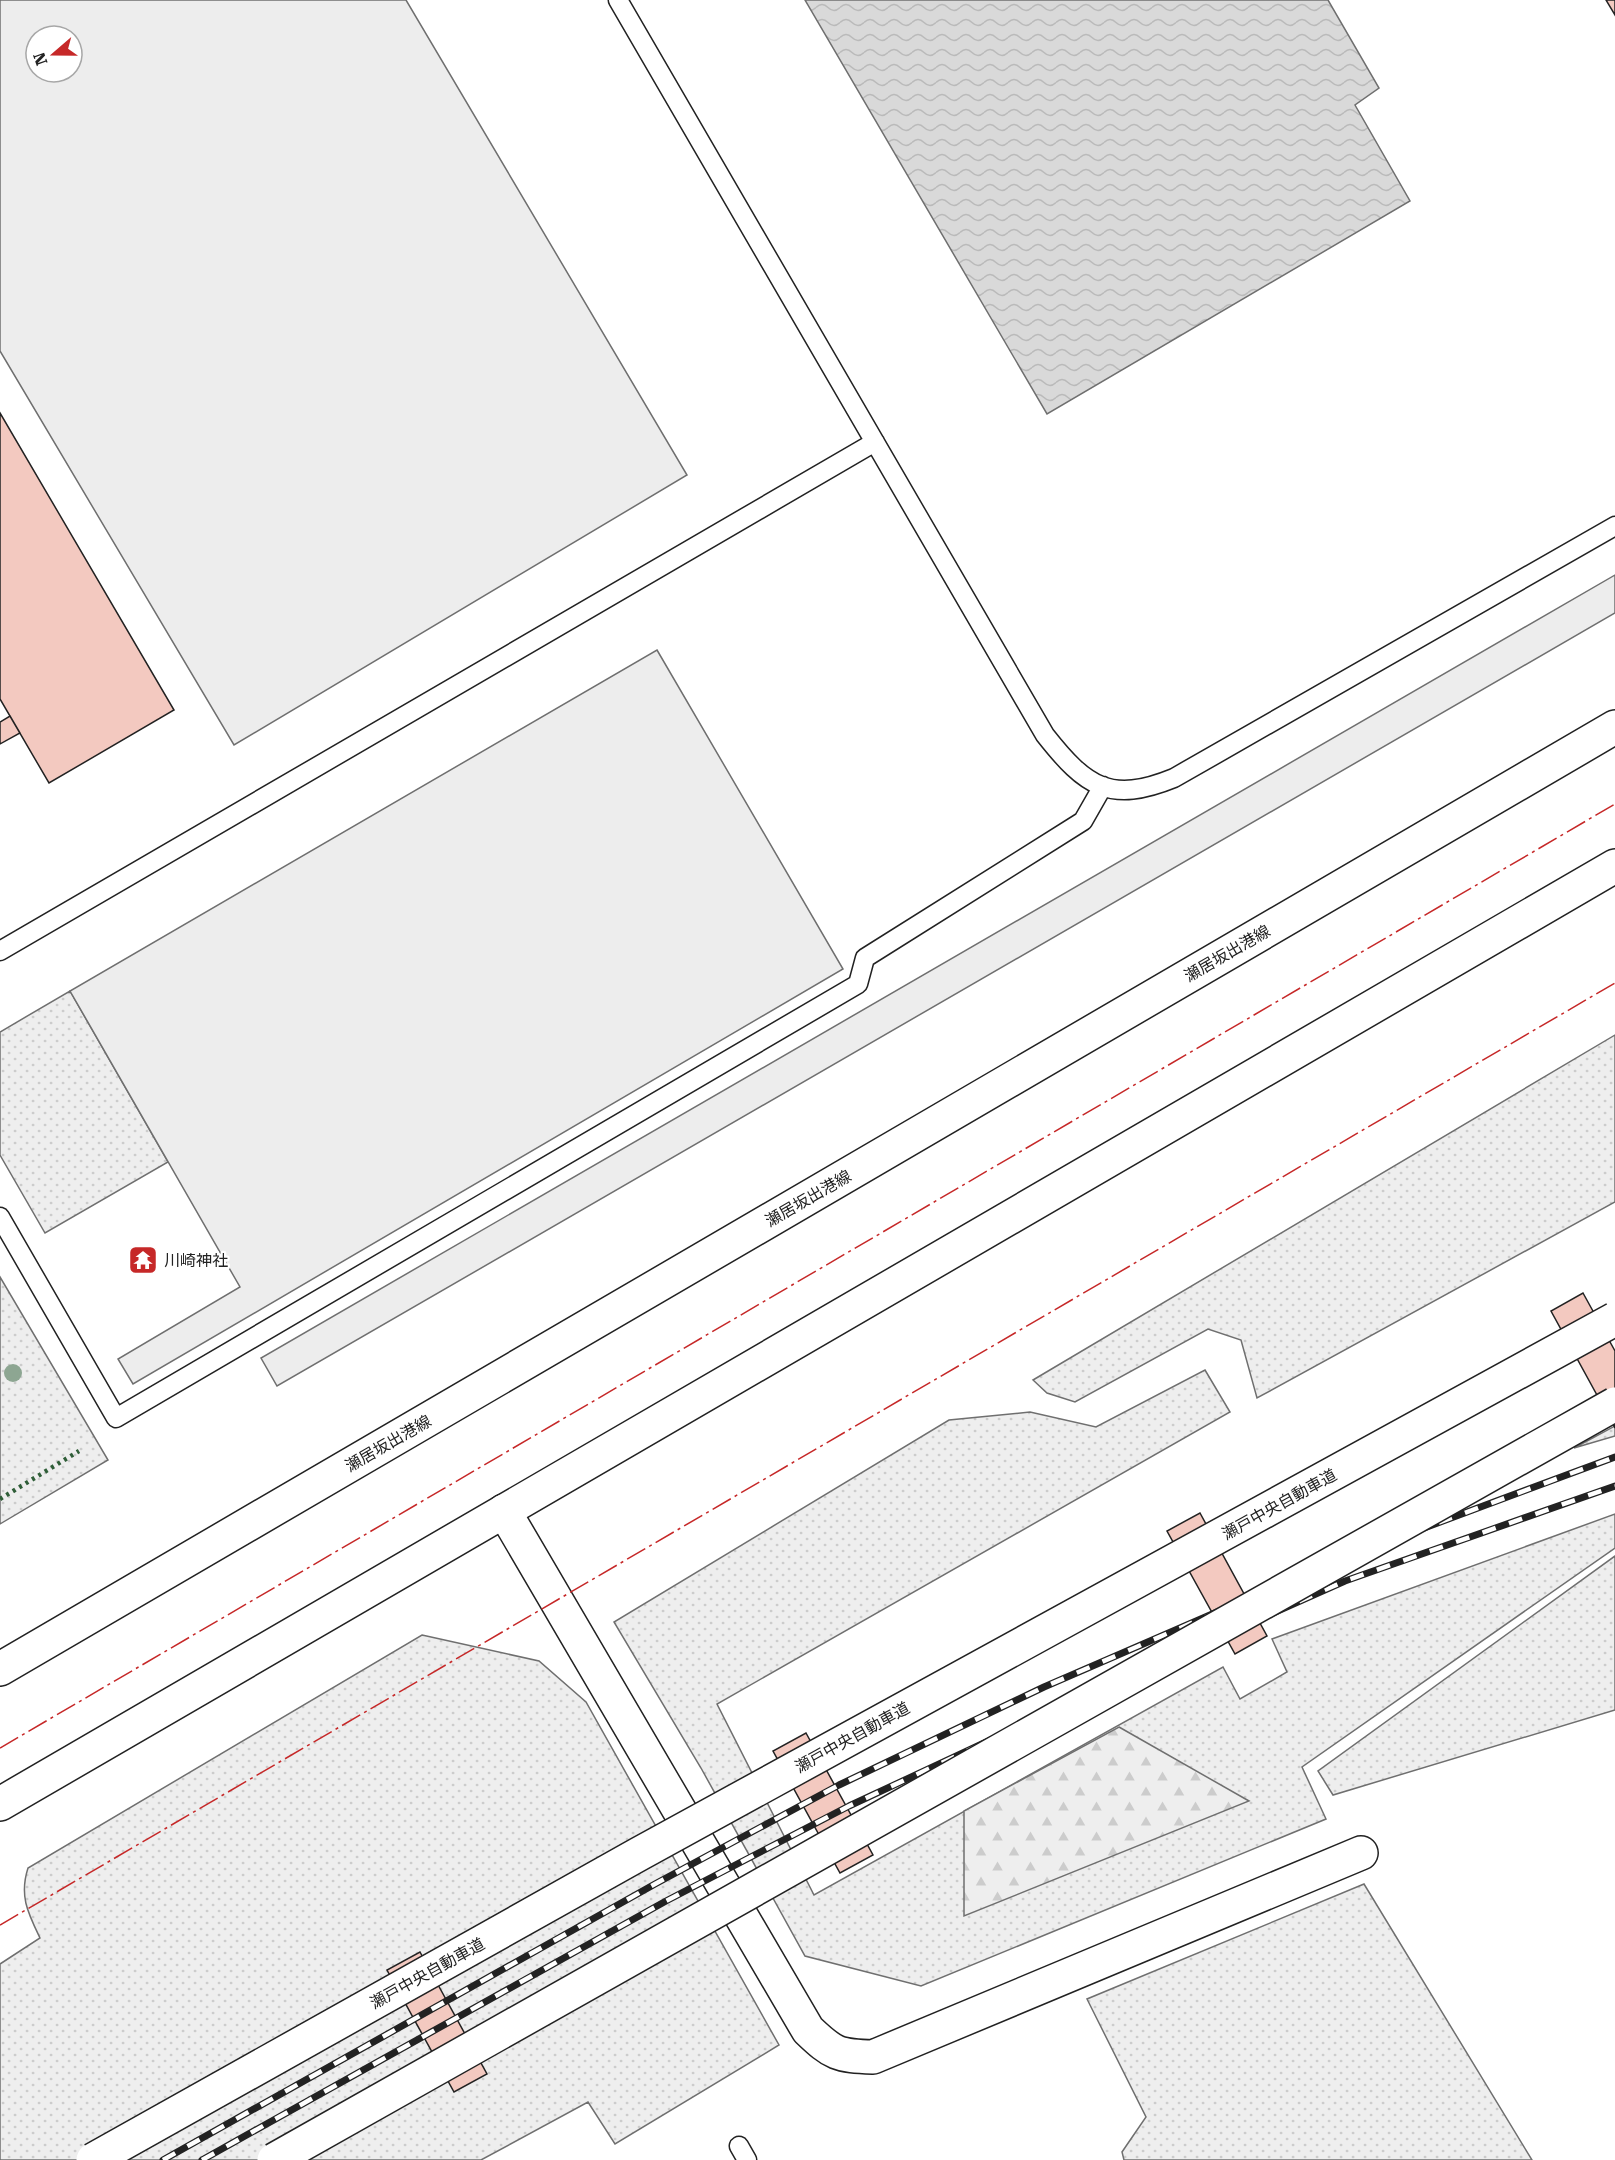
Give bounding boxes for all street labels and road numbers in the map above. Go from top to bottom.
street label: 瀬居坂出港線 [1181,921,1274,986]
street label: 瀬居坂出港線 [762,1166,855,1231]
street label: 瀬居坂出港線 [342,1411,435,1476]
street label: 瀬戸中央自動車道 [1219,1465,1340,1544]
street label: 瀬戸中央自動車道 [792,1698,913,1777]
street label: 瀬戸中央自動車道 [367,1934,488,2013]

